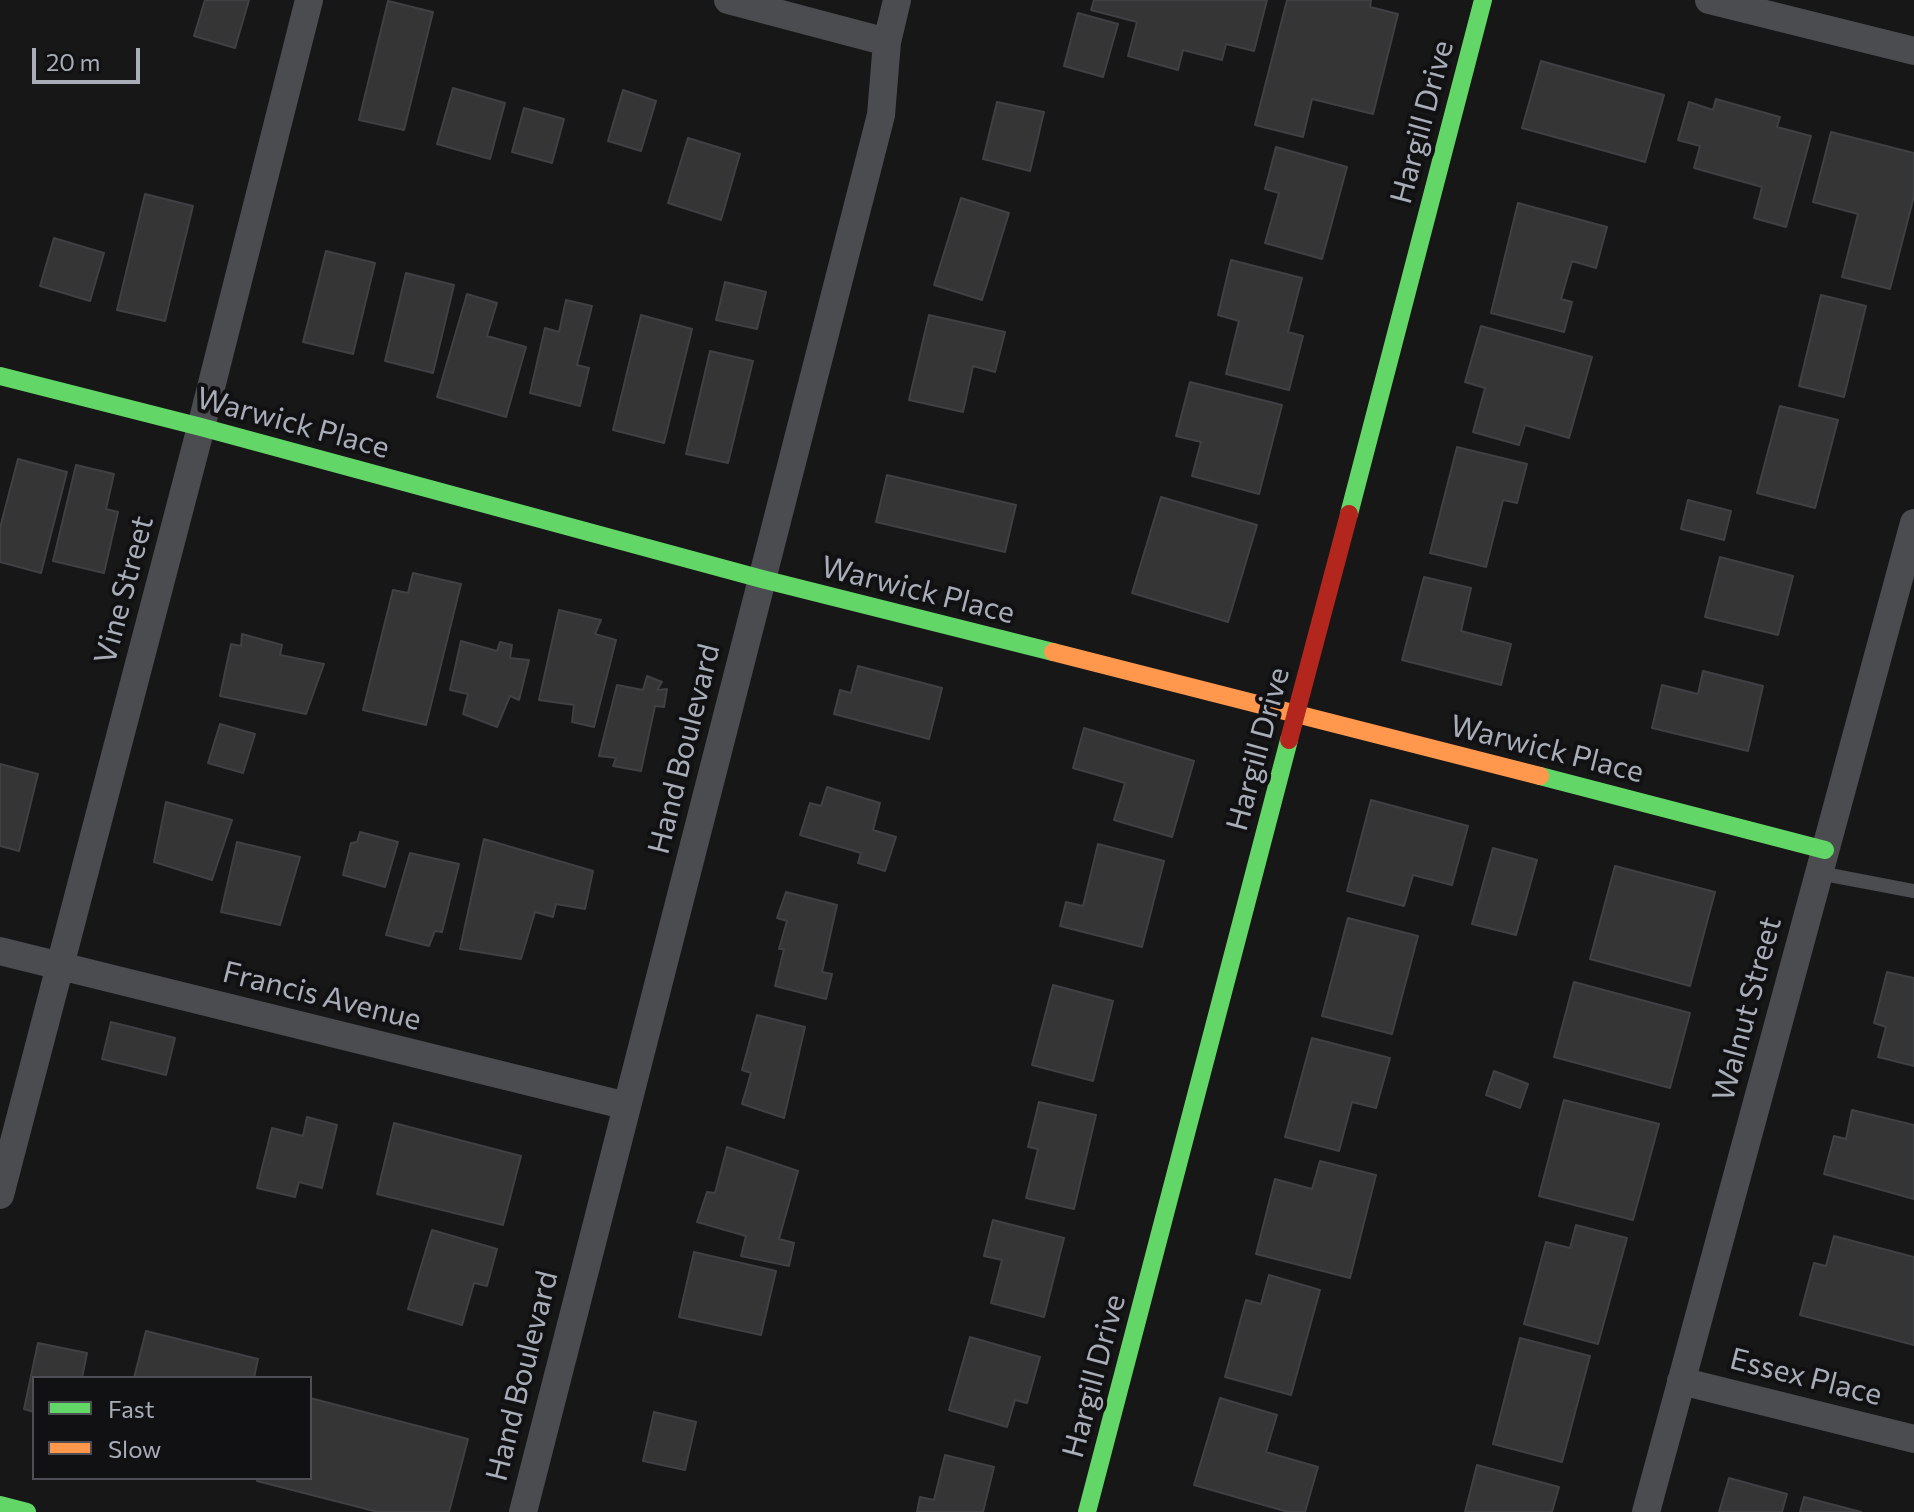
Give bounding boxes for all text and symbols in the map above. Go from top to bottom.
scale bar [36,32,144,82]
street label: Hargill Drive [1383,36,1461,208]
text: 20 m [46,47,100,76]
street label: Warwick Place [193,380,393,466]
street label: Vine Street [87,512,161,668]
street label: Warwick Place [818,549,1018,631]
street label: Hand Boulevard [641,640,727,858]
street label: Hargill Drive [1219,663,1297,835]
street label: Warwick Place [1447,708,1647,790]
street label: Walnut Street [1705,913,1789,1105]
street label: Francis Avenue [219,954,425,1038]
street label: Hand Boulevard [479,1267,565,1485]
street label: Hargill Drive [1055,1290,1133,1462]
street label: Essex Place [1726,1341,1886,1413]
legend [32,1376,312,1480]
text: Fast [108,1394,155,1423]
text: Slow [108,1434,161,1463]

